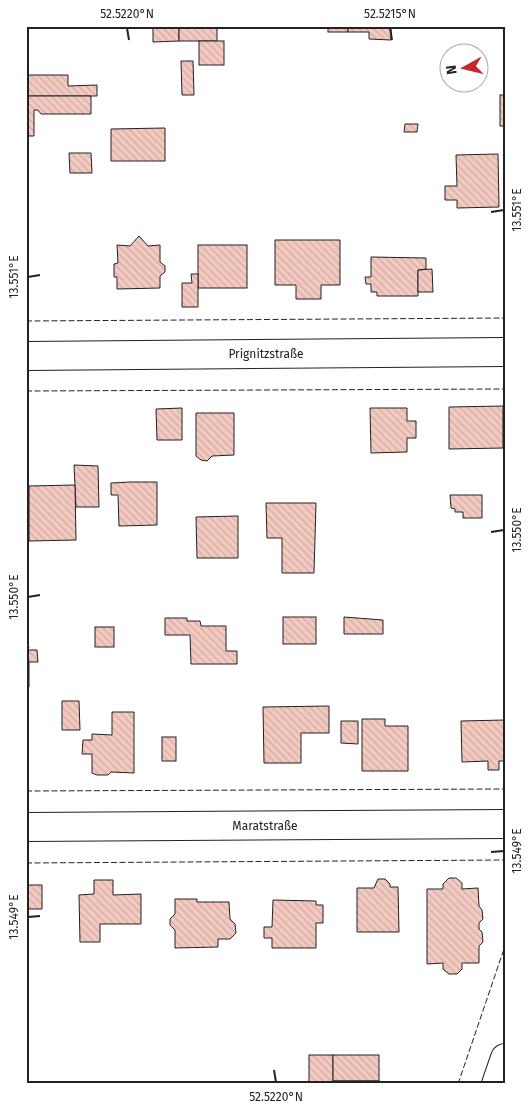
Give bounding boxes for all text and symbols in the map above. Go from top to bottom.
text: 52.5220°N [100,7,154,21]
text: 52.5215°N [364,7,416,21]
north arrow [438,42,488,92]
text: N [443,64,461,76]
text: 13.551°E [510,188,524,232]
text: 13.551°E [7,255,21,299]
street label: Prignitzstraße [228,347,304,361]
text: 13.550°E [510,507,524,553]
text: 13.550°E [7,574,21,620]
street label: Maratstraße [232,819,298,833]
text: 13.549°E [510,828,524,874]
text: 13.549°E [7,894,21,940]
text: 52.5220°N [249,1090,303,1104]

